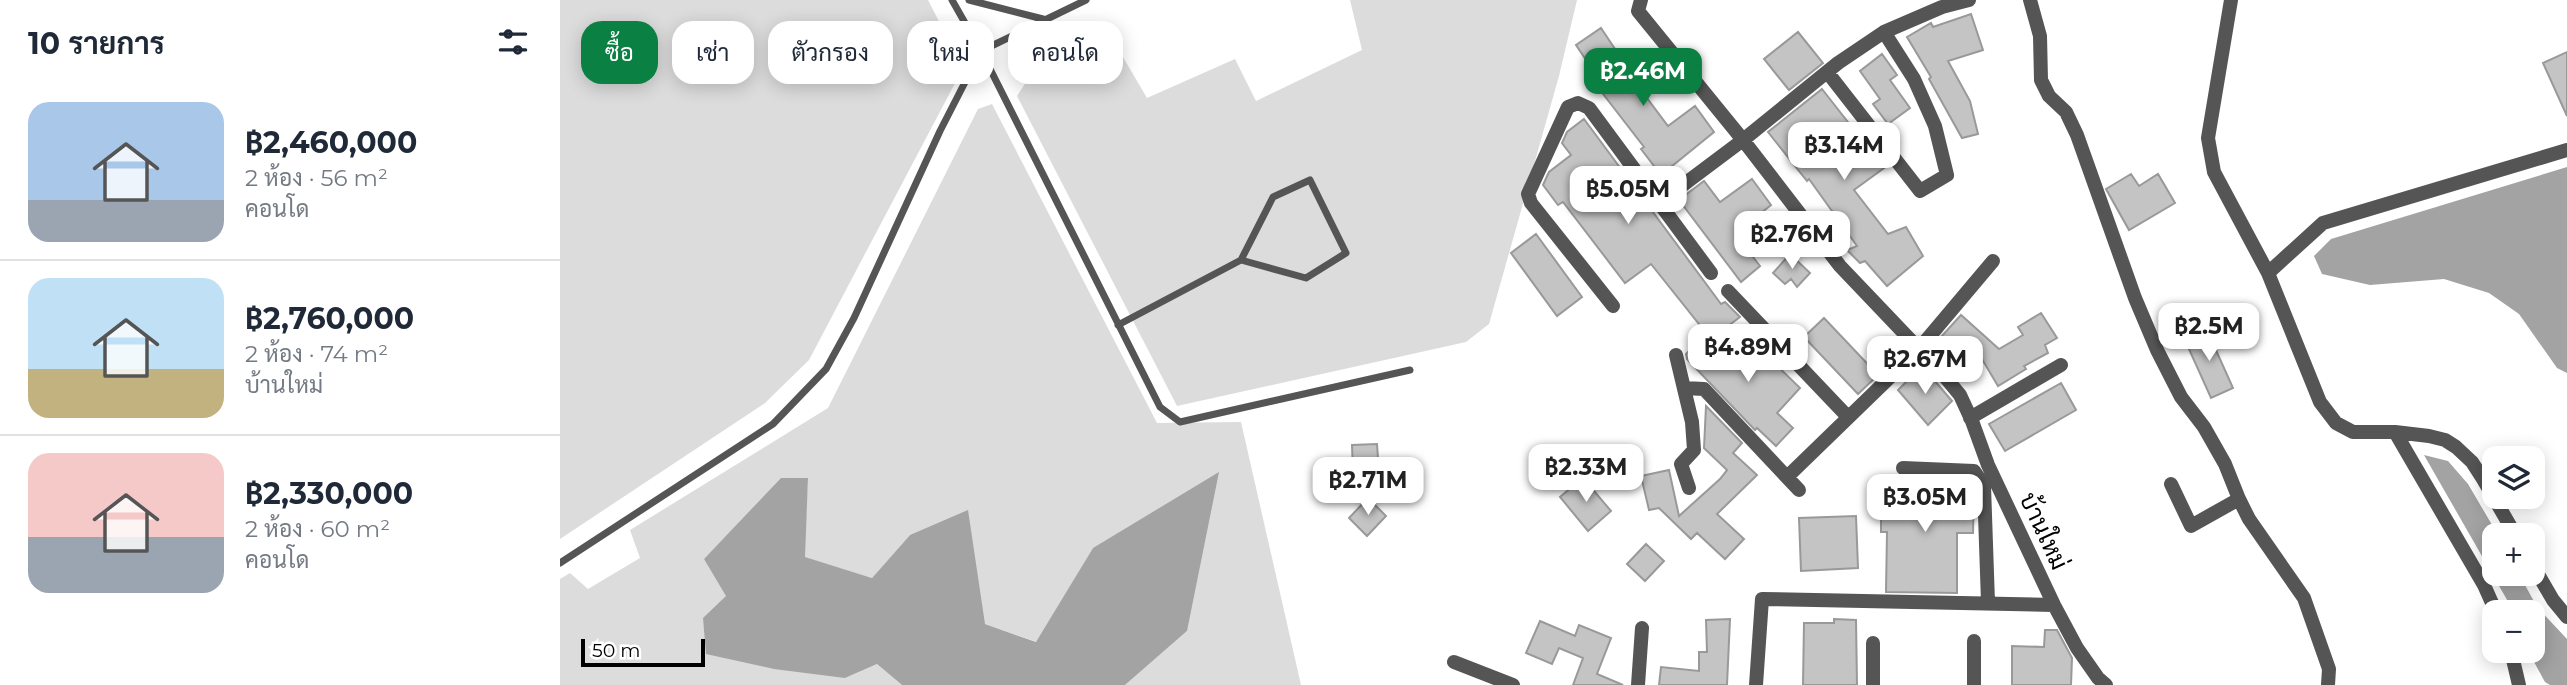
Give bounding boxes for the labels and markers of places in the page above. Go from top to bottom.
pin: ฿2.46M [1586,48,1700,108]
pin: ฿3.14M [1787,122,1901,182]
pin: ฿5.05M [1571,166,1685,226]
pin: ฿2.76M [1735,212,1849,271]
pin: ฿2.5M [2160,304,2258,363]
pin: ฿4.89M [1691,324,1805,384]
pin: ฿2.67M [1868,336,1982,396]
pin: ฿2.33M [1529,444,1643,504]
pin: ฿2.71M [1311,458,1425,517]
pin: ฿3.05M [1868,475,1982,534]

